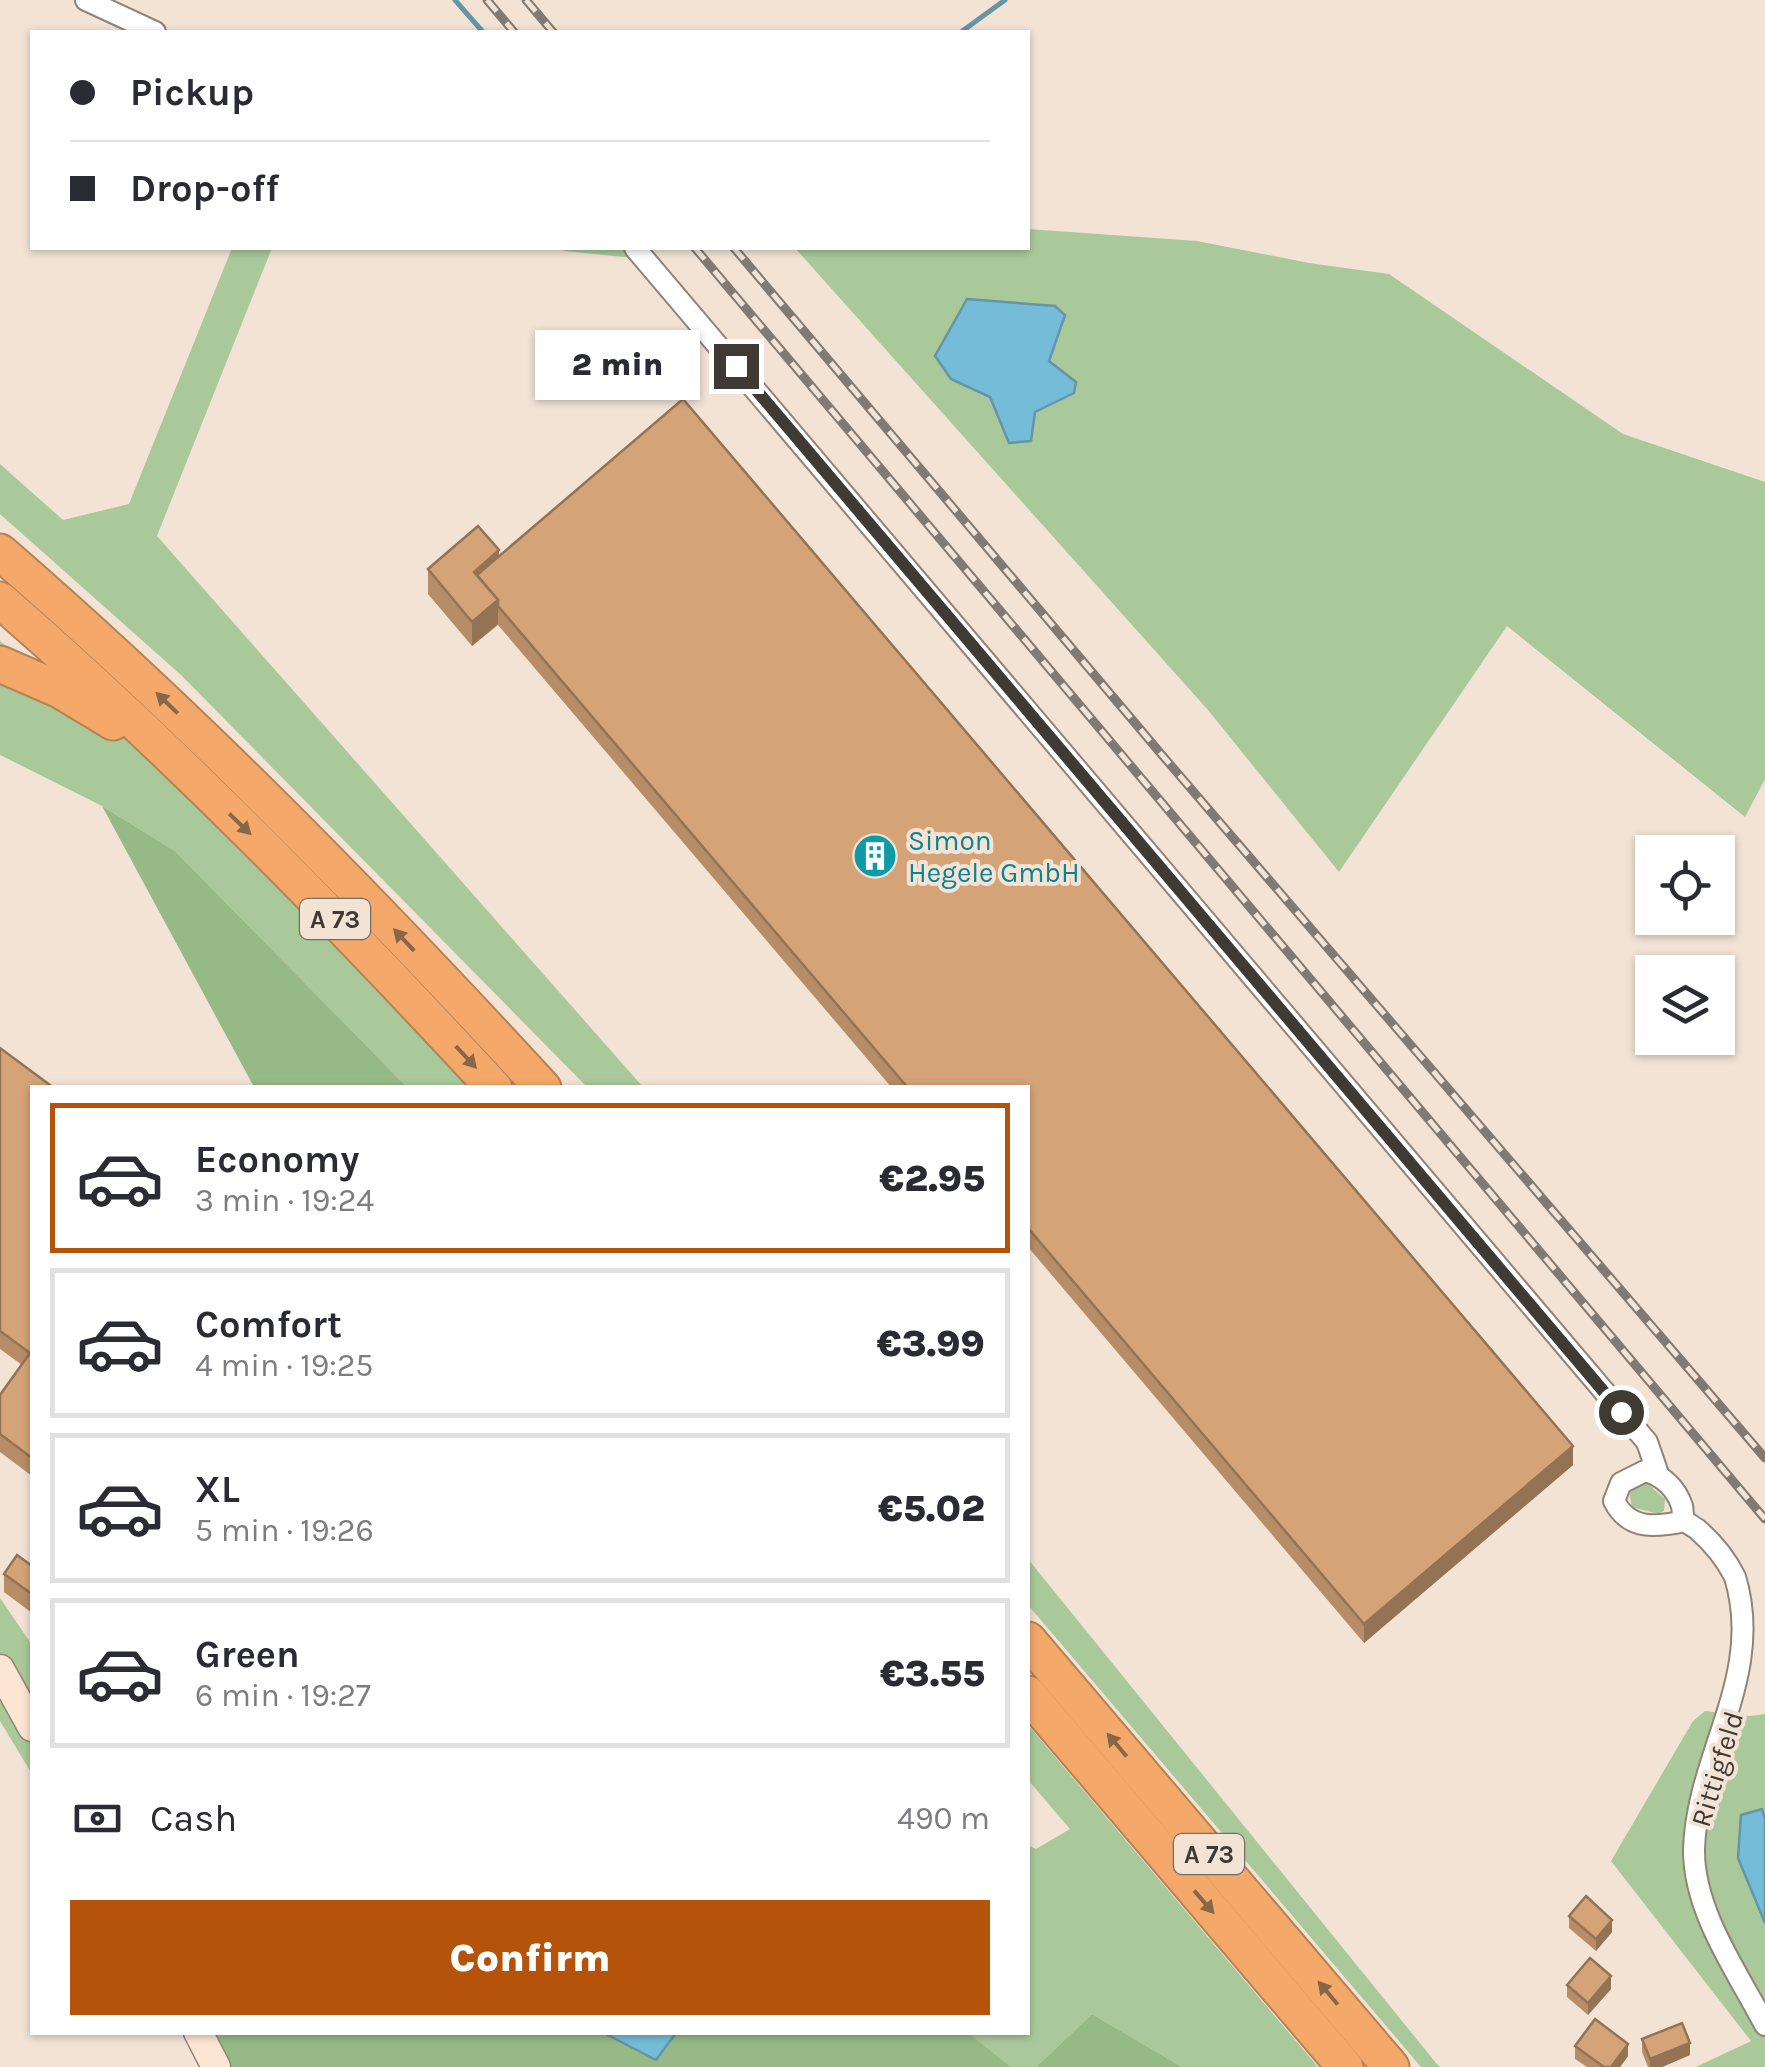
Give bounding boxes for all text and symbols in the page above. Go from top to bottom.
text: Pickup [130,70,254,115]
text: Drop-off [130,166,279,211]
callout: 2 min [536,331,701,401]
route end [714,344,759,389]
text: 2 min [572,346,663,383]
one-way arrow [156,692,180,715]
one-way arrow [227,812,251,835]
place label: Simon Hegele GmbH [908,824,1080,889]
building icon: Simon Hegele GmbH [852,833,898,879]
map controls [1635,835,1735,1055]
button: locate [1635,835,1735,935]
road number: A 73 [300,899,370,939]
one-way arrow [393,928,416,952]
button: layers [1635,955,1735,1055]
one-way arrow [454,1045,477,1069]
icon: car [75,1133,165,1223]
text: Economy [195,1137,359,1182]
text: €2.95 [879,1156,985,1201]
text: 3 min · 19:24 [195,1182,374,1219]
icon: car [75,1298,165,1388]
text: Comfort [195,1302,342,1347]
text: €3.99 [877,1321,985,1366]
text: 4 min · 19:25 [195,1347,373,1384]
route start [1599,1390,1644,1435]
icon: car [75,1463,165,1553]
text: XL [195,1467,240,1512]
text: €5.02 [878,1486,985,1531]
text: 5 min · 19:26 [195,1512,374,1549]
icon: car [75,1628,165,1718]
text: Green [195,1632,300,1677]
text: €3.55 [880,1651,985,1696]
text: 6 min · 19:27 [195,1677,371,1714]
street label: Rittigfeld [1684,1707,1750,1831]
one-way arrow [1107,1733,1128,1758]
icon: cash [70,1791,125,1846]
text: Cash [150,1796,237,1841]
text: 490 m [897,1800,990,1837]
road number: A 73 [1174,1834,1244,1874]
one-way arrow [1193,1889,1215,1914]
button: Confirm [70,1900,990,2015]
one-way arrow [1317,1981,1339,2006]

